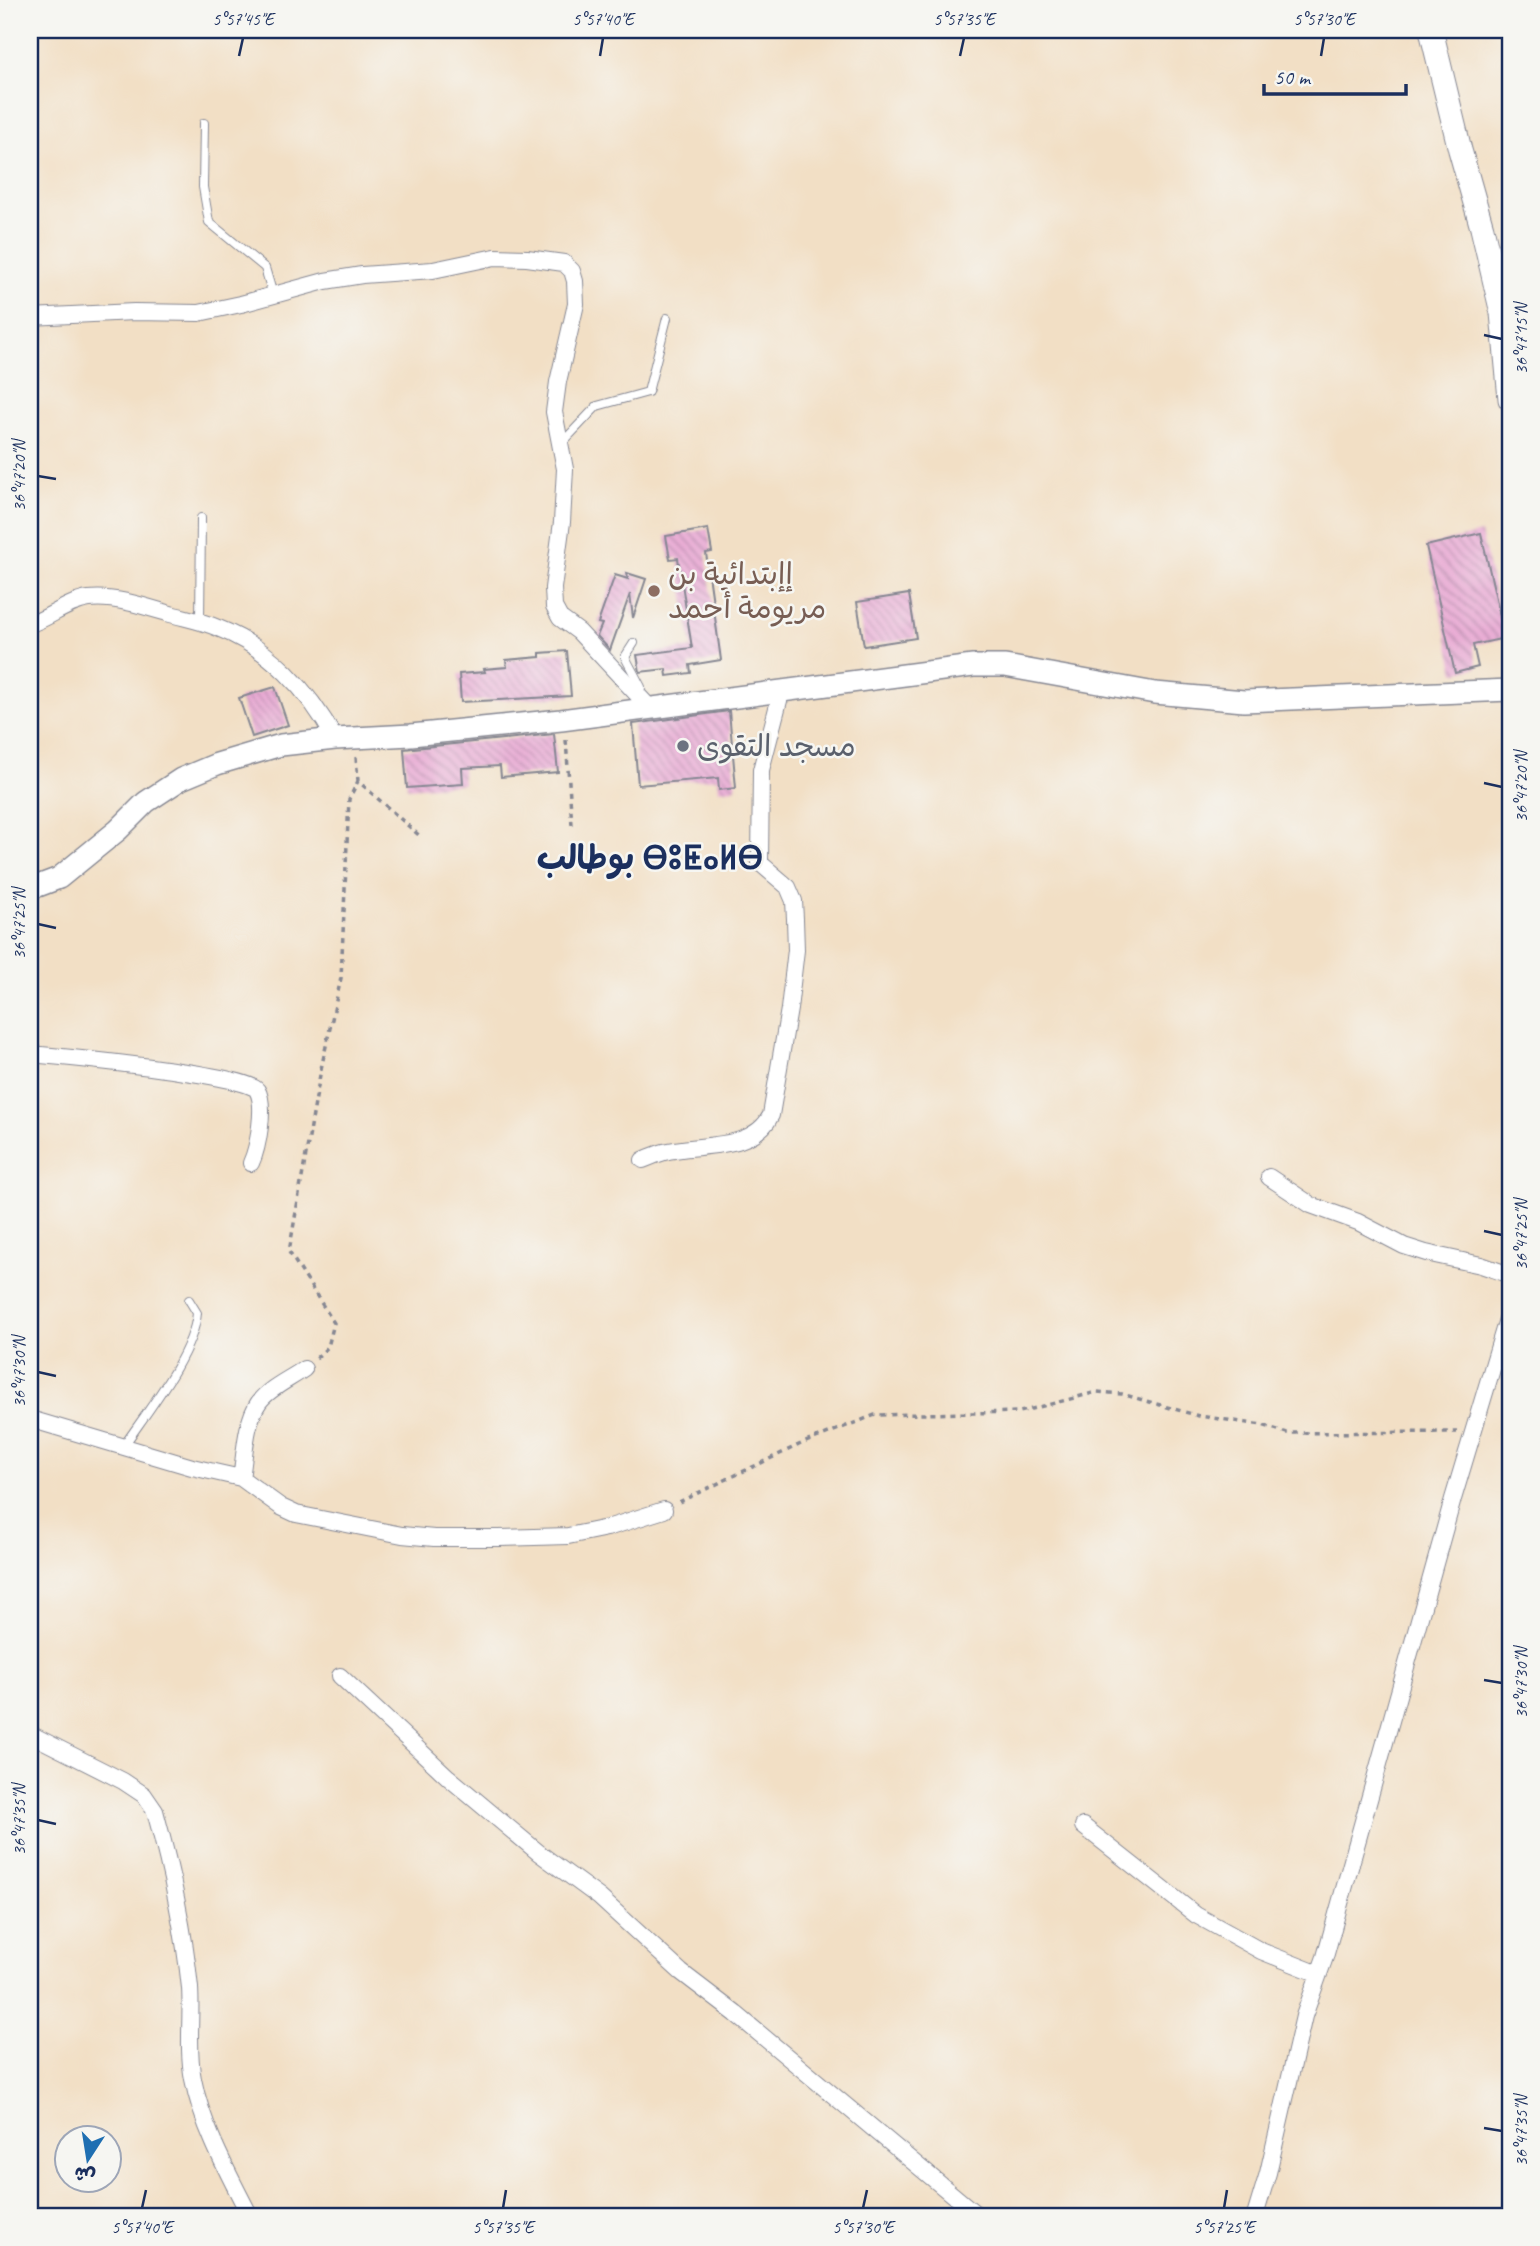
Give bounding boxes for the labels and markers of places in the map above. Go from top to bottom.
place label: إإبتدائية بن مريومة أحمد [668,555,826,627]
marker: إإبتدائية بن مريومة أحمد [646,583,662,599]
place label: مسجد التقوى [697,727,856,765]
marker: مسجد التقوى [675,738,691,754]

